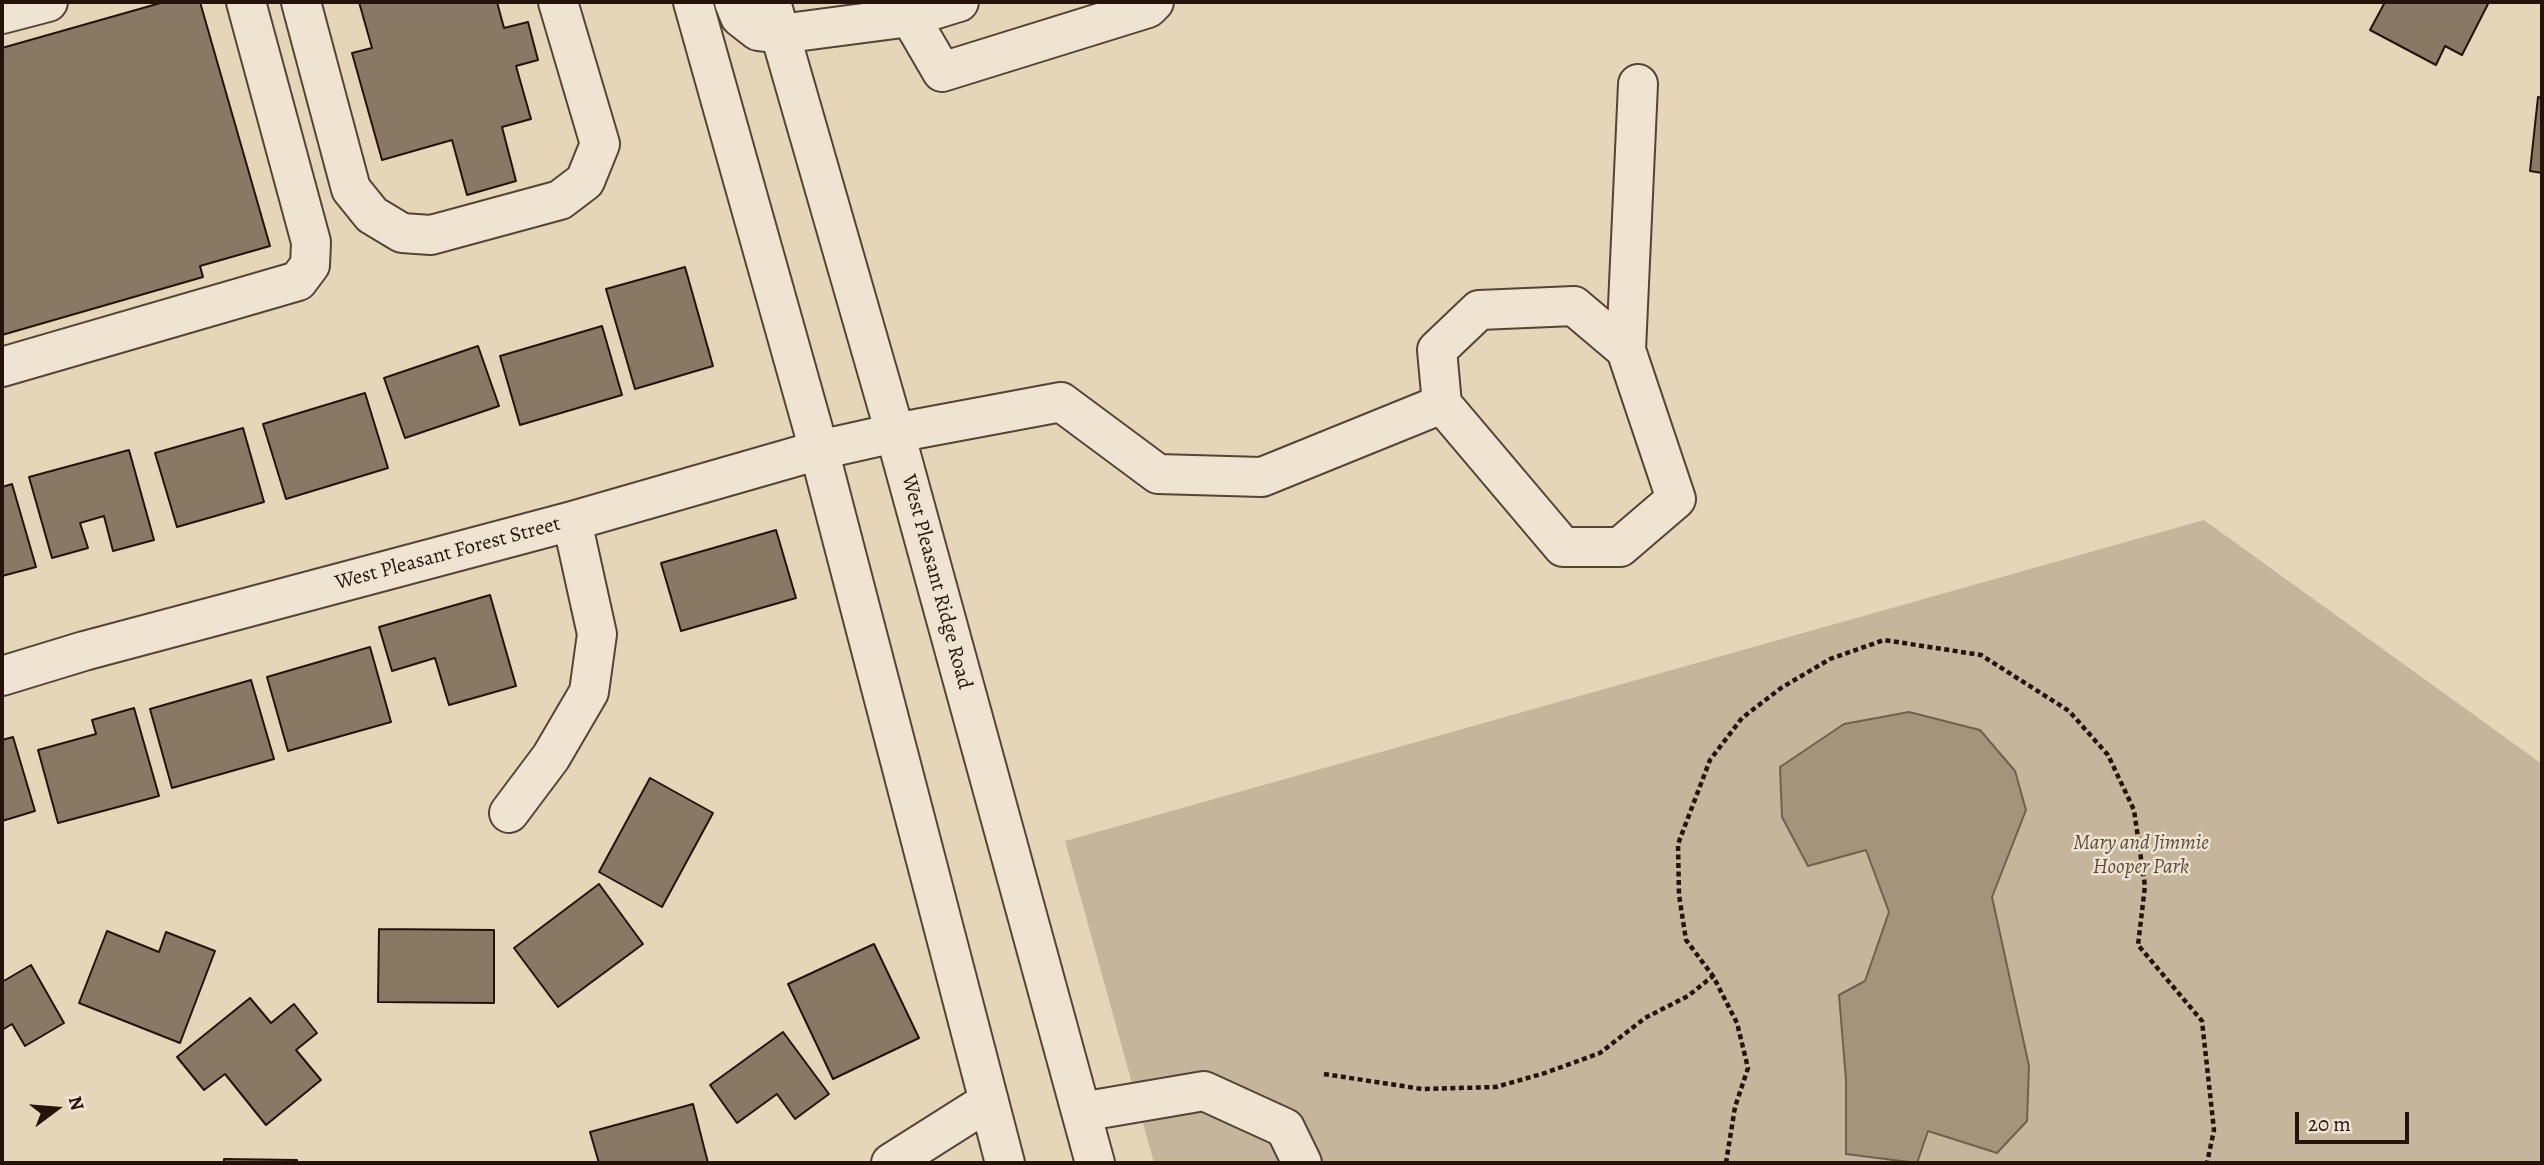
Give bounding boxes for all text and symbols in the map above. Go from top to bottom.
street label: West Pleasant Ridge Road [895,472,977,692]
street label: West Pleasant Forest Street [333,512,563,596]
park label: Mary and Jimmie Hooper Park [2073,831,2209,881]
north arrow [21,1074,91,1144]
text: N [62,1093,91,1113]
scale bar [2299,1098,2413,1142]
text: 20 m [2308,1110,2351,1138]

